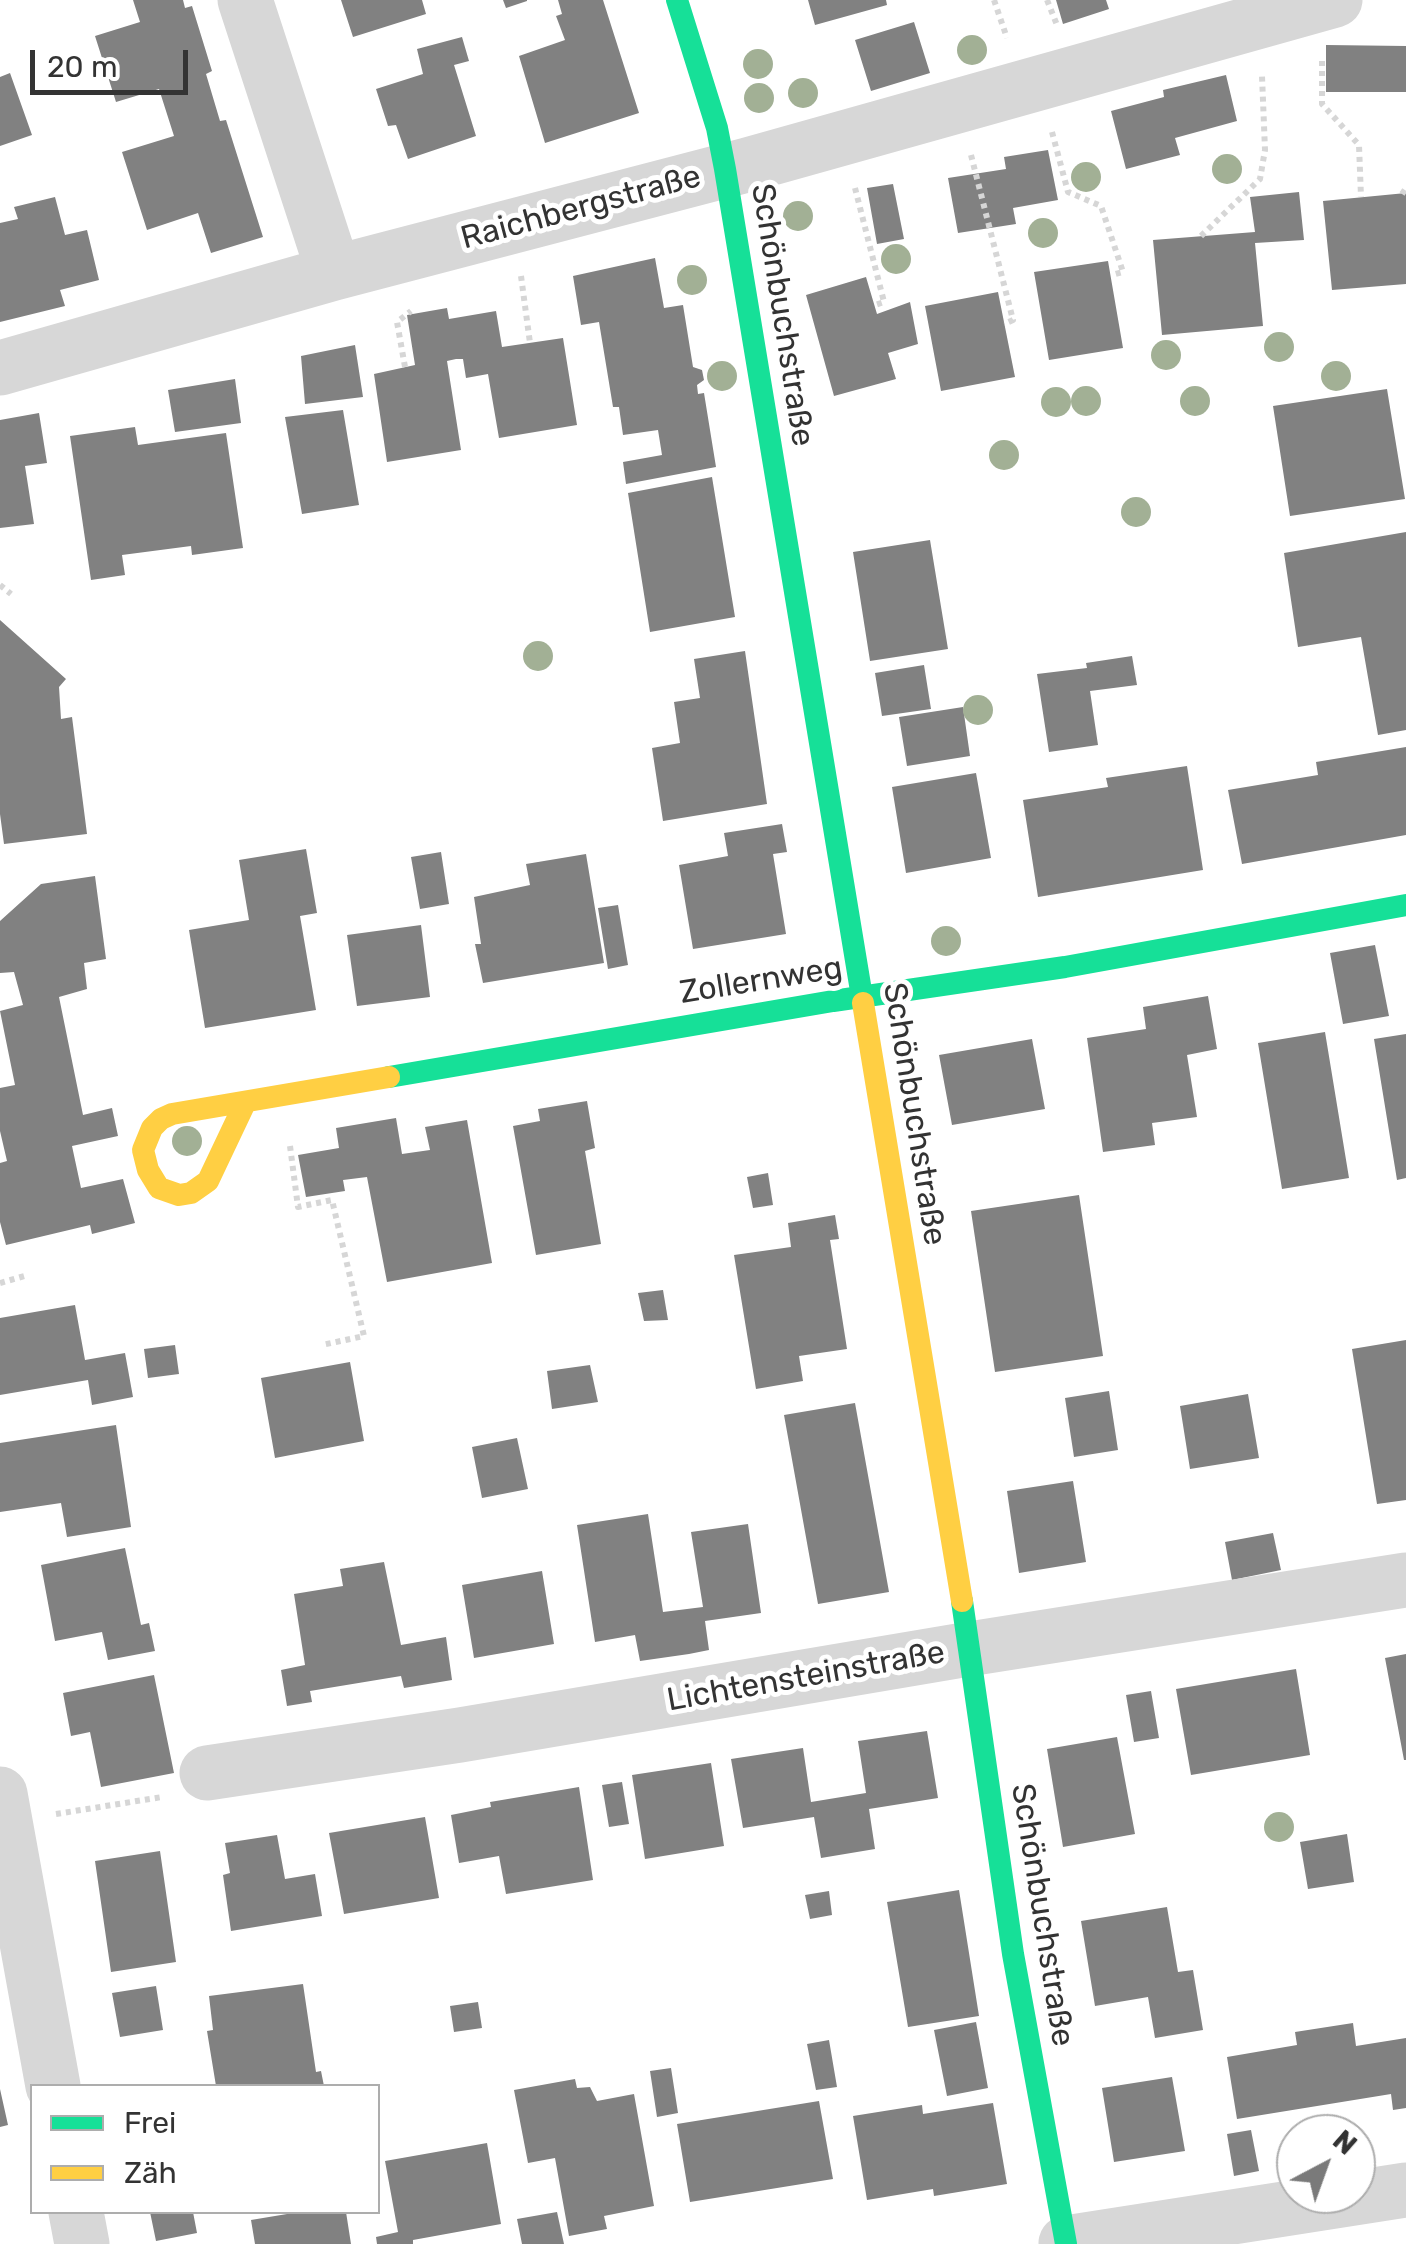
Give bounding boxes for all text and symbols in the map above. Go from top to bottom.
scale bar [35,30,192,92]
text: 20 m [47,49,118,85]
street label: Raichbergstraße [457,158,705,258]
street label: Schönbuchstraße [742,181,822,449]
street label: Zollernweg [677,949,845,1013]
street label: Schönbuchstraße [874,980,954,1248]
street label: Lichtensteinstraße [664,1634,948,1720]
street label: Schönbuchstraße [1002,1781,1082,2049]
legend [30,2084,380,2214]
text: Frei [124,2105,176,2141]
north arrow [1276,2114,1376,2214]
text: N [1326,2123,1363,2162]
text: Zäh [124,2155,177,2191]

